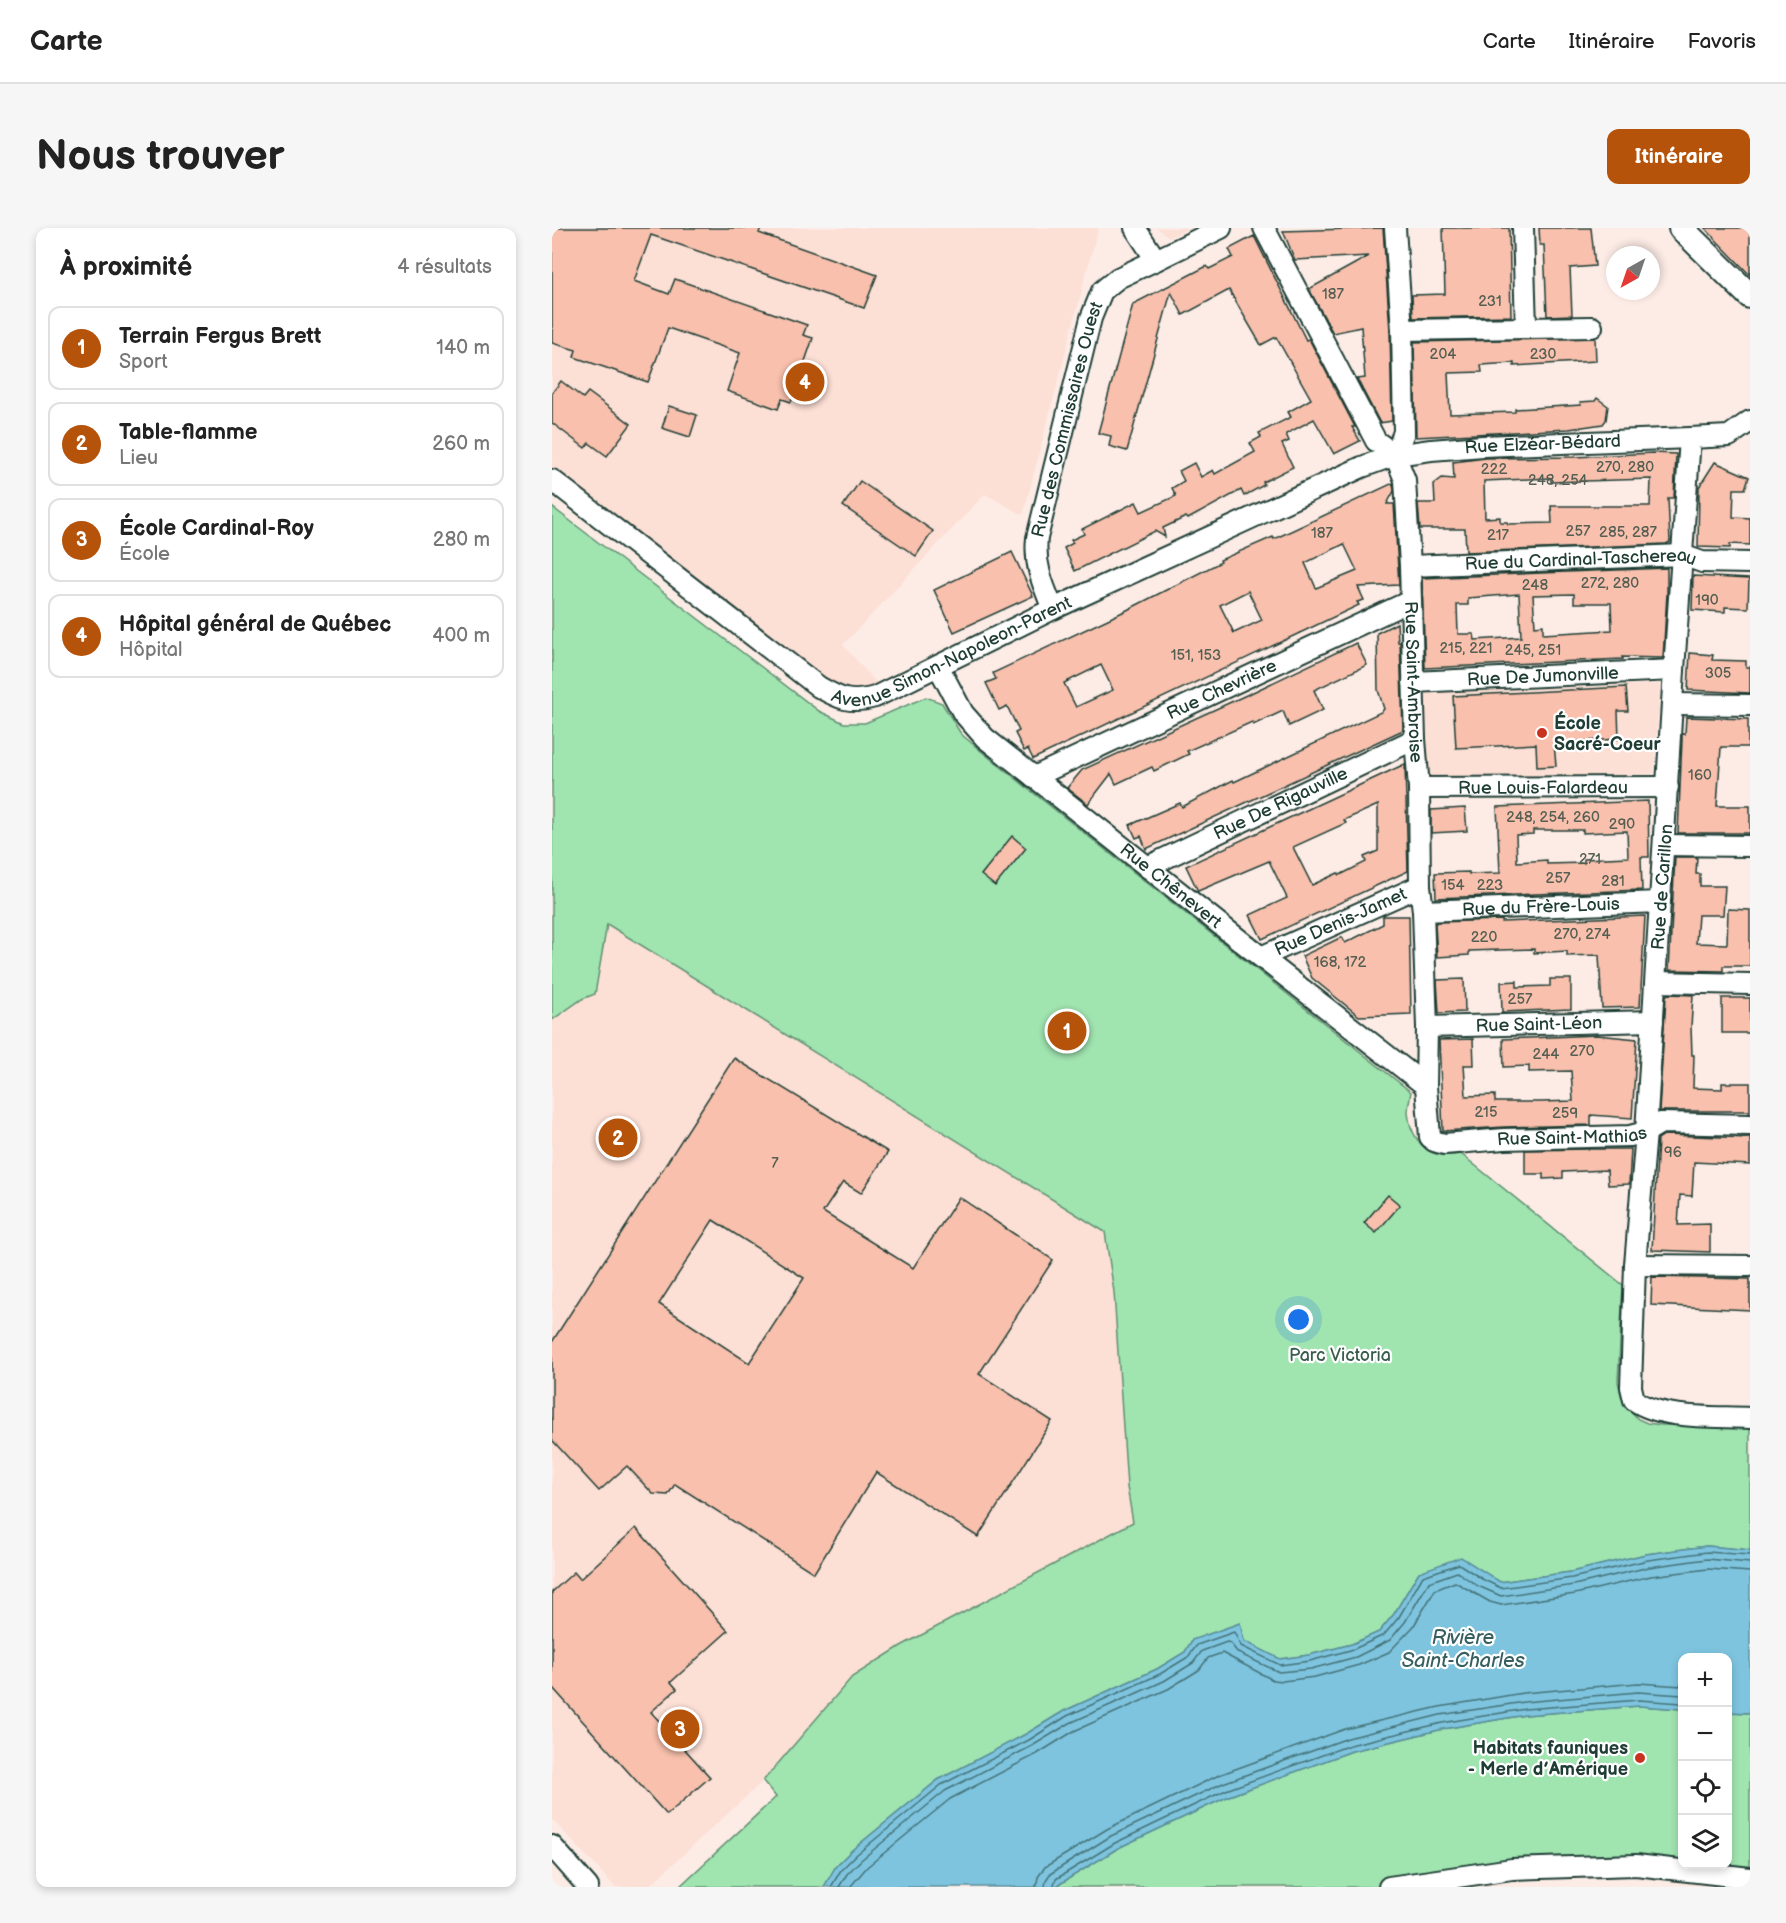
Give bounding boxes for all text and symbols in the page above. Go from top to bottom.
text: Carte [30,25,103,58]
text: Carte [1483,29,1536,54]
text: Itinéraire [1569,29,1655,54]
text: Favoris [1688,29,1756,54]
button: Itinéraire [1607,129,1750,184]
text: Nous trouver [36,131,284,182]
north arrow [1606,246,1660,300]
text: À proximité [60,252,192,283]
text: 4 résultats [397,255,492,279]
house number: 187 [1322,285,1345,304]
house number: 231 [1478,292,1502,311]
street label: Rue des Commissaires Ouest [1028,298,1108,539]
text: Terrain Fergus Brett [119,323,321,350]
text: 1 [77,336,86,360]
text: 140 m [436,336,490,360]
house number: 204 [1430,345,1456,364]
house number: 230 [1530,345,1556,364]
text: Sport [119,350,168,374]
pin: 4 [786,360,824,404]
text: Table-flamme [119,419,257,446]
street label: Rue Elzéar-Bédard [1464,431,1621,458]
text: 2 [76,432,87,456]
text: 260 m [432,432,490,456]
text: Lieu [119,446,158,470]
house number: 270, 280 [1596,458,1654,477]
house number: 222 [1481,460,1507,479]
house number: 248, 254 [1528,471,1588,490]
text: École Cardinal-Roy [119,515,314,542]
house number: 257 [1566,522,1591,541]
house number: 285, 287 [1599,523,1658,542]
house number: 187 [1311,524,1334,543]
house number: 217 [1487,526,1510,545]
text: 3 [76,528,87,552]
text: 280 m [433,528,490,552]
text: École [119,542,170,566]
street label: Rue du Cardinal-Taschereau [1464,545,1699,575]
house number: 272, 280 [1581,574,1639,593]
house number: 248 [1522,576,1549,595]
house number: 190 [1695,591,1719,610]
street label: Avenue Simon-Napoleon-Parent [828,592,1075,711]
street label: Rue Saint-Ambroise [1400,601,1427,764]
text: Hôpital général de Québec [119,611,391,638]
text: 4 [76,624,87,648]
text: 400 m [432,624,490,648]
text: Hôpital [119,638,183,662]
house number: 215, 221 [1439,639,1493,658]
house number: 245, 251 [1505,641,1561,660]
house number: 151, 153 [1171,646,1221,665]
street label: Rue Chevrière [1163,655,1280,724]
street label: Rue De Jumonville [1466,663,1620,691]
house number: 305 [1705,664,1731,683]
place label: École Sacré-Coeur [1554,711,1661,755]
marker: École Sacré-Coeur [1535,726,1549,740]
street label: Rue De Rigauville [1210,763,1351,845]
house number: 160 [1688,766,1712,785]
street label: Rue Louis-Falardeau [1458,777,1628,799]
house number: 248, 254, 260 [1506,808,1600,827]
house number: 290 [1609,815,1635,834]
street label: Rue de Carillon [1648,823,1677,951]
street label: Rue Chênevert [1116,839,1226,933]
house number: 271 [1579,850,1601,869]
house number: 257 [1546,869,1571,888]
house number: 281 [1601,872,1625,891]
house number: 154 [1441,876,1465,895]
house number: 223 [1477,876,1503,895]
street label: Rue Denis-Jamet [1271,883,1410,961]
street label: Rue du Frère-Louis [1462,894,1620,921]
house number: 270, 274 [1553,925,1611,944]
house number: 220 [1471,928,1497,947]
house number: 168, 172 [1314,953,1366,972]
house number: 257 [1508,990,1533,1009]
pin: 1 [1048,1008,1086,1054]
street label: Rue Saint-Léon [1475,1012,1603,1037]
house number: 270 [1569,1042,1595,1061]
house number: 244 [1533,1045,1559,1064]
house number: 215 [1474,1103,1498,1122]
house number: 259 [1552,1104,1578,1123]
pin: 2 [598,1116,638,1160]
street label: Rue Saint-Mathias [1496,1122,1649,1151]
house number: 96 [1664,1143,1682,1162]
house number: 7 [771,1154,779,1173]
your location [1284,1305,1313,1334]
park label: Parc Victoria [1289,1345,1391,1366]
water label: Rivière Saint-Charles [1401,1626,1525,1673]
map controls [1678,1653,1732,1869]
button: + [1678,1653,1732,1707]
pin: 3 [660,1706,700,1752]
button: − [1678,1707,1732,1761]
place label: Habitats fauniques - Merle d’Amérique [1468,1738,1628,1780]
marker: Habitats fauniques - Merle d’Amérique [1633,1751,1647,1765]
button: locate [1678,1761,1732,1815]
button: layers [1678,1815,1732,1869]

